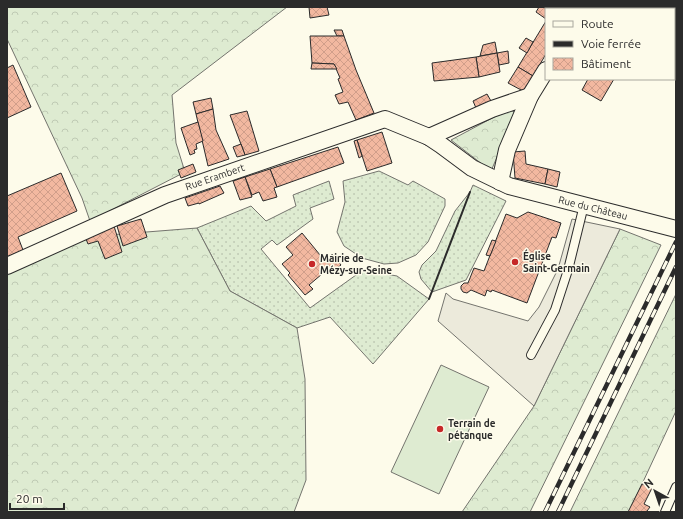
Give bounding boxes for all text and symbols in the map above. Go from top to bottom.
legend [545,8,675,80]
text: Route [581,17,614,30]
text: Voie ferrée [581,37,641,50]
text: Bâtiment [581,57,631,70]
street label: Rue Erambert [184,162,246,192]
street label: Rue du Château [557,194,629,222]
place label: Église Saint-Germain [523,249,590,274]
place label: Mairie de Mézy-sur-Seine [320,253,392,276]
marker: Église Saint-Germain [510,257,520,267]
marker: Mairie de Mézy-sur-Seine [307,259,317,269]
place label: Terrain de pétanque [448,418,496,441]
marker: Terrain de pétanque [435,424,445,434]
north arrow [635,471,675,511]
text: N [642,476,656,491]
scale bar [10,485,64,511]
text: 20 m [16,492,43,505]

